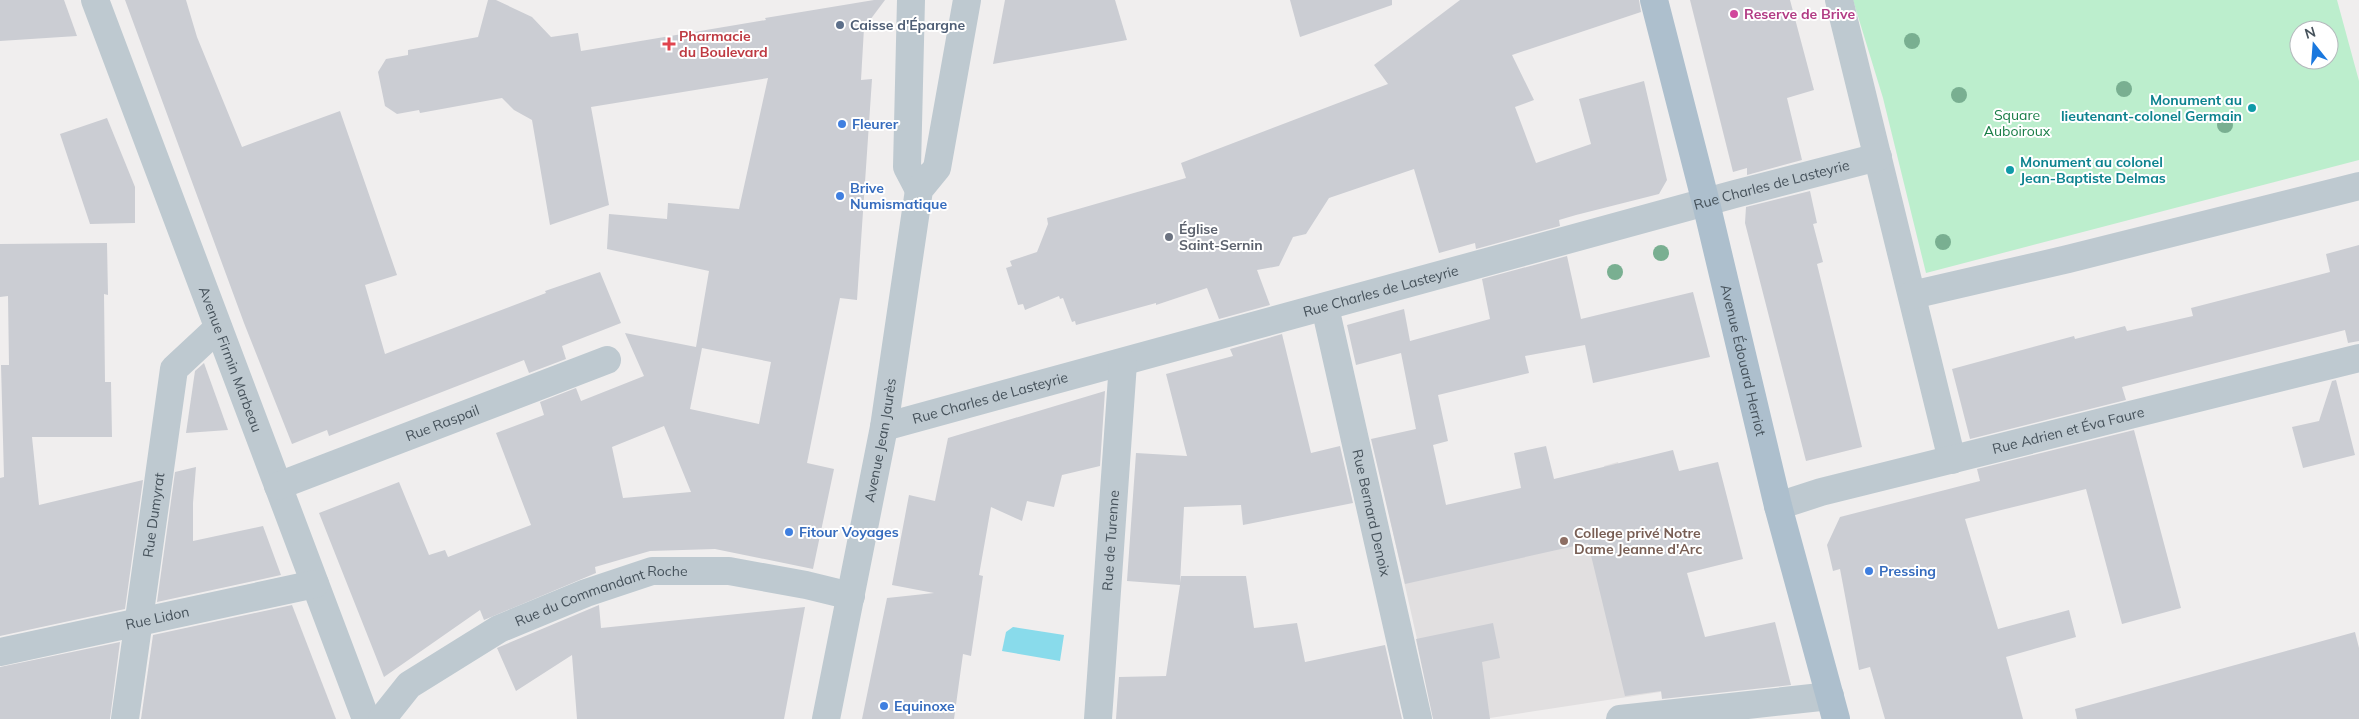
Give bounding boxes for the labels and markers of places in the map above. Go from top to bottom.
place label: Reserve de Brive [1744,5,1855,23]
marker: Reserve de Brive [1728,8,1740,20]
place label: Caisse d'Épargne [850,16,966,34]
marker: Caisse d'Épargne [834,19,846,31]
place label: Pharmacie du Boulevard [679,27,768,61]
marker: Pharmacie du Boulevard [663,38,675,50]
place label: Monument au lieutenant-colonel Germain [2061,91,2242,125]
marker: Monument au lieutenant-colonel Germain [2246,102,2258,114]
place label: Fleurer [852,115,899,133]
marker: Fleurer [836,118,848,130]
place label: Monument au colonel Jean-Baptiste Delmas [2020,153,2166,187]
marker: Monument au colonel Jean-Baptiste Delmas [2004,164,2016,176]
place label: Brive Numismatique [850,179,947,213]
marker: Brive Numismatique [834,190,846,202]
place label: Église Saint-Sernin [1179,220,1263,254]
marker: Église Saint-Sernin [1163,231,1175,243]
place label: Fitour Voyages [799,523,899,541]
place label: College privé Notre Dame Jeanne d'Arc [1574,524,1702,558]
marker: Fitour Voyages [783,526,795,538]
marker: College privé Notre Dame Jeanne d'Arc [1558,535,1570,547]
place label: Pressing [1879,562,1936,580]
marker: Pressing [1863,565,1875,577]
place label: Equinoxe [894,697,955,715]
marker: Equinoxe [878,700,890,712]

